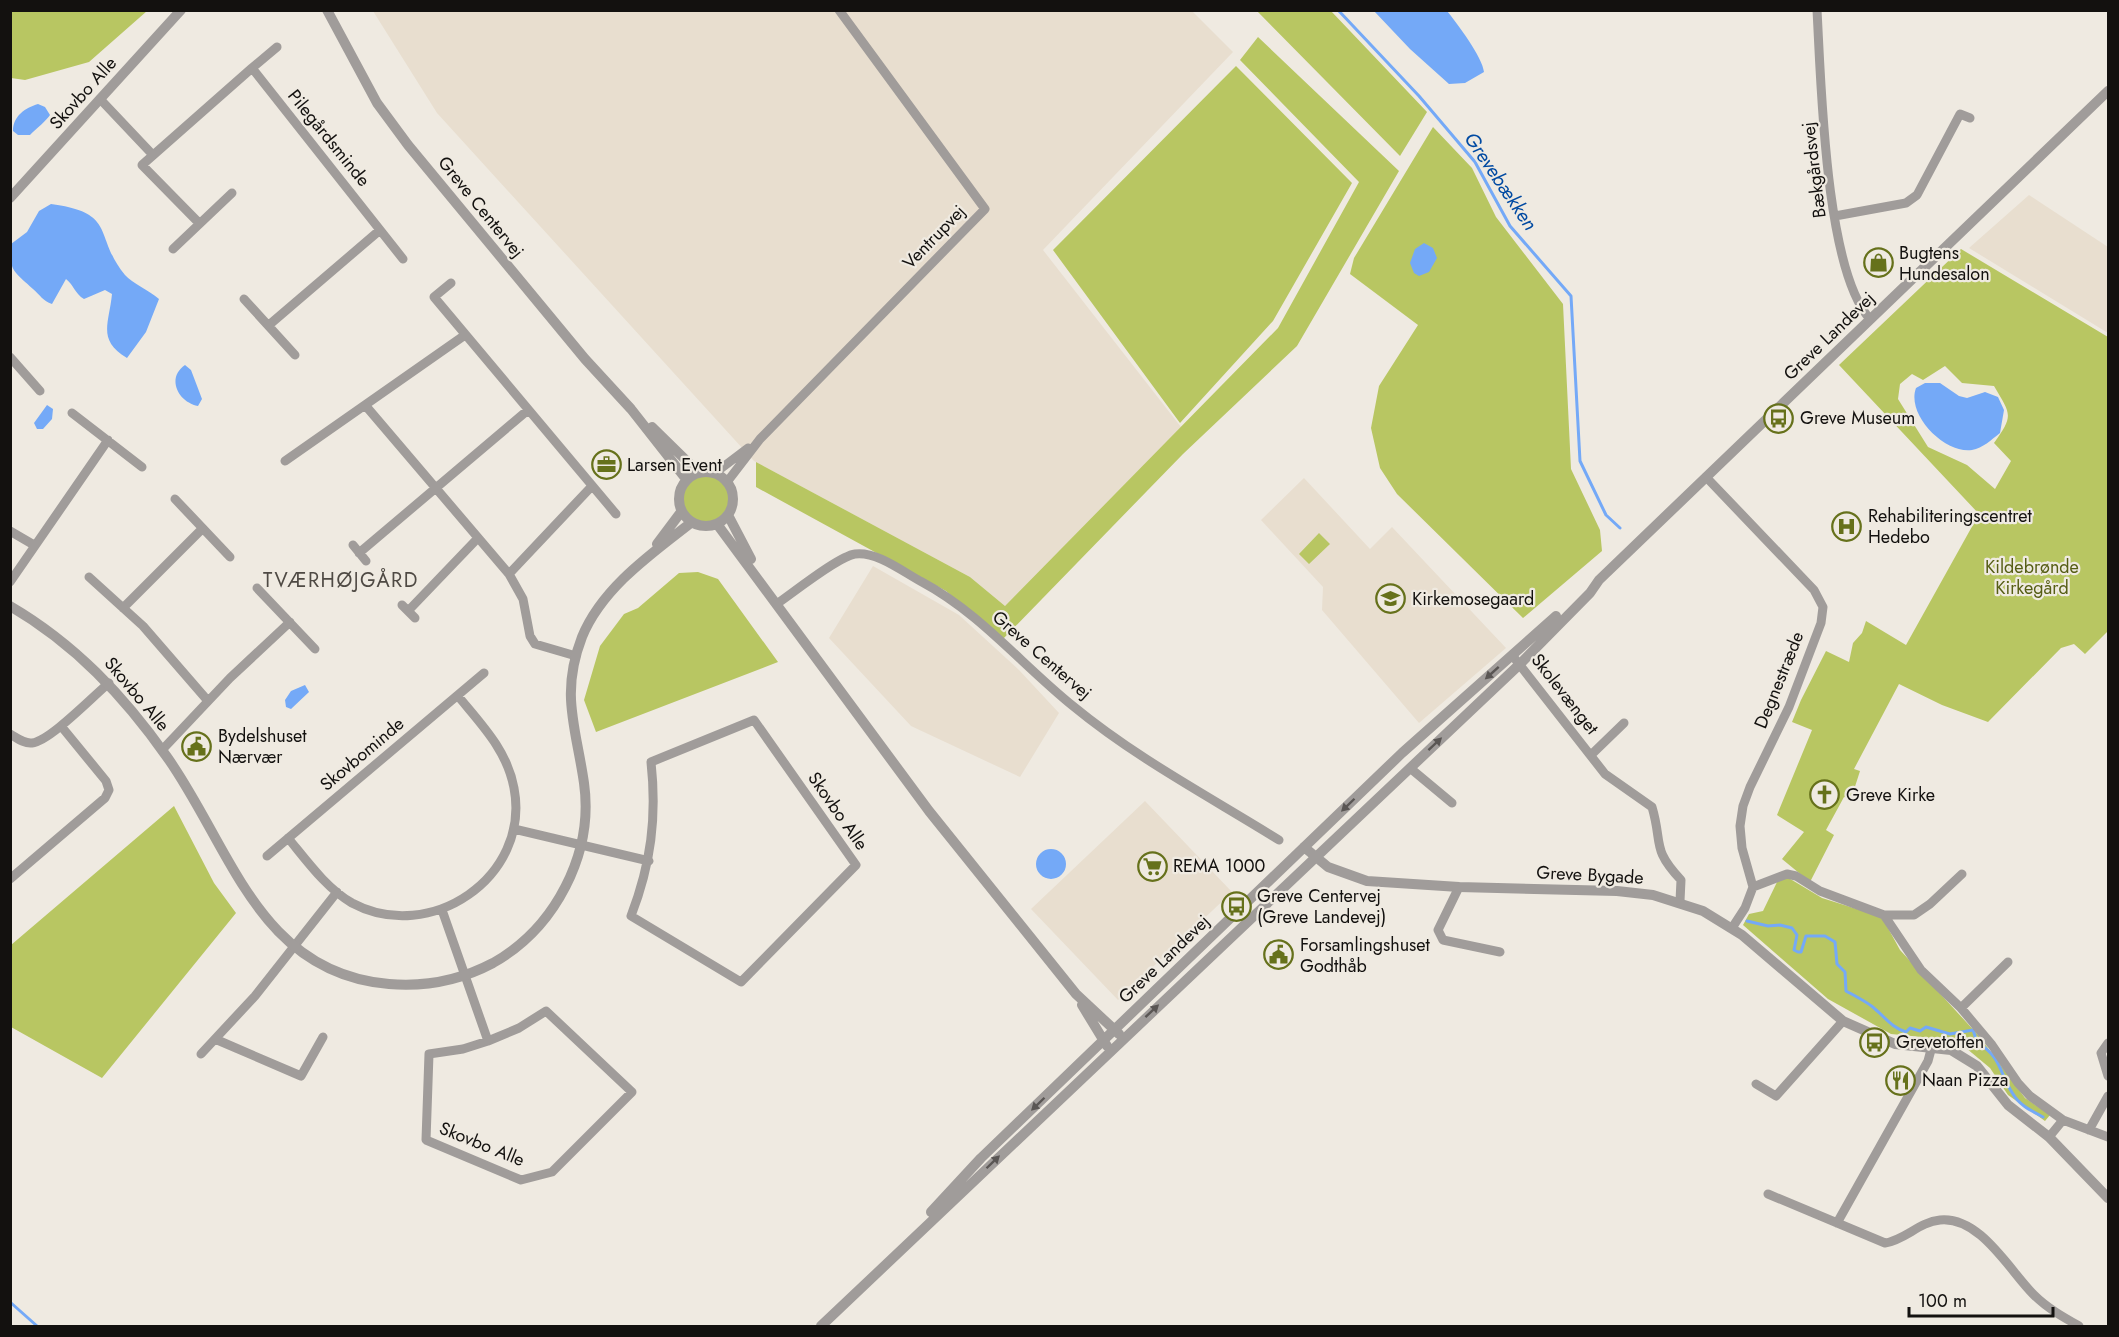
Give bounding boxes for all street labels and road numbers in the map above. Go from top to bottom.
street label: Skovbo Alle [43,51,123,135]
street label: Pilegårdsminde [282,84,376,192]
street label: Bækgårdsvej [1795,120,1833,220]
street label: Greve Centervej [432,151,530,263]
street label: Ventrupvej [897,199,971,275]
street label: Greve Landevej [1778,286,1880,386]
street label: Greve Centervej [987,605,1097,705]
street label: Degnestræde [1748,628,1810,732]
street label: Skolevænget [1525,648,1605,741]
street label: Skovbo Alle [98,651,176,737]
street label: Skovbominde [314,711,410,797]
street label: Skovbo Alle [802,767,874,855]
street label: Greve Bygade [1536,859,1644,891]
street label: Greve Landevej [1113,909,1215,1009]
street label: Skovbo Alle [435,1115,529,1173]

